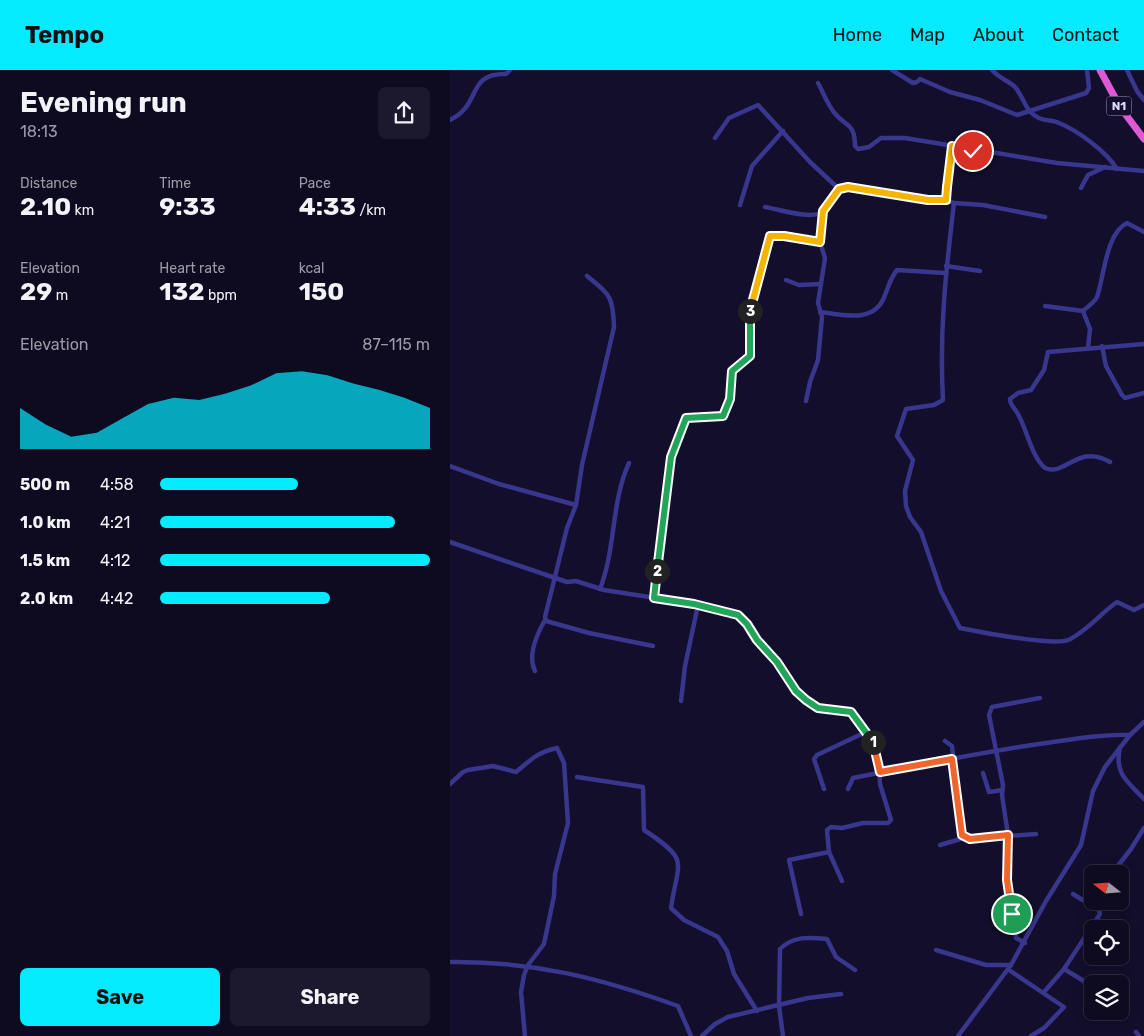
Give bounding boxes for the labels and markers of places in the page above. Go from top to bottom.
pin [952,130,994,172]
pin: 3 [738,298,762,324]
pin: 2 [644,558,670,584]
pin: 1 [860,730,886,754]
pin [991,893,1033,935]

